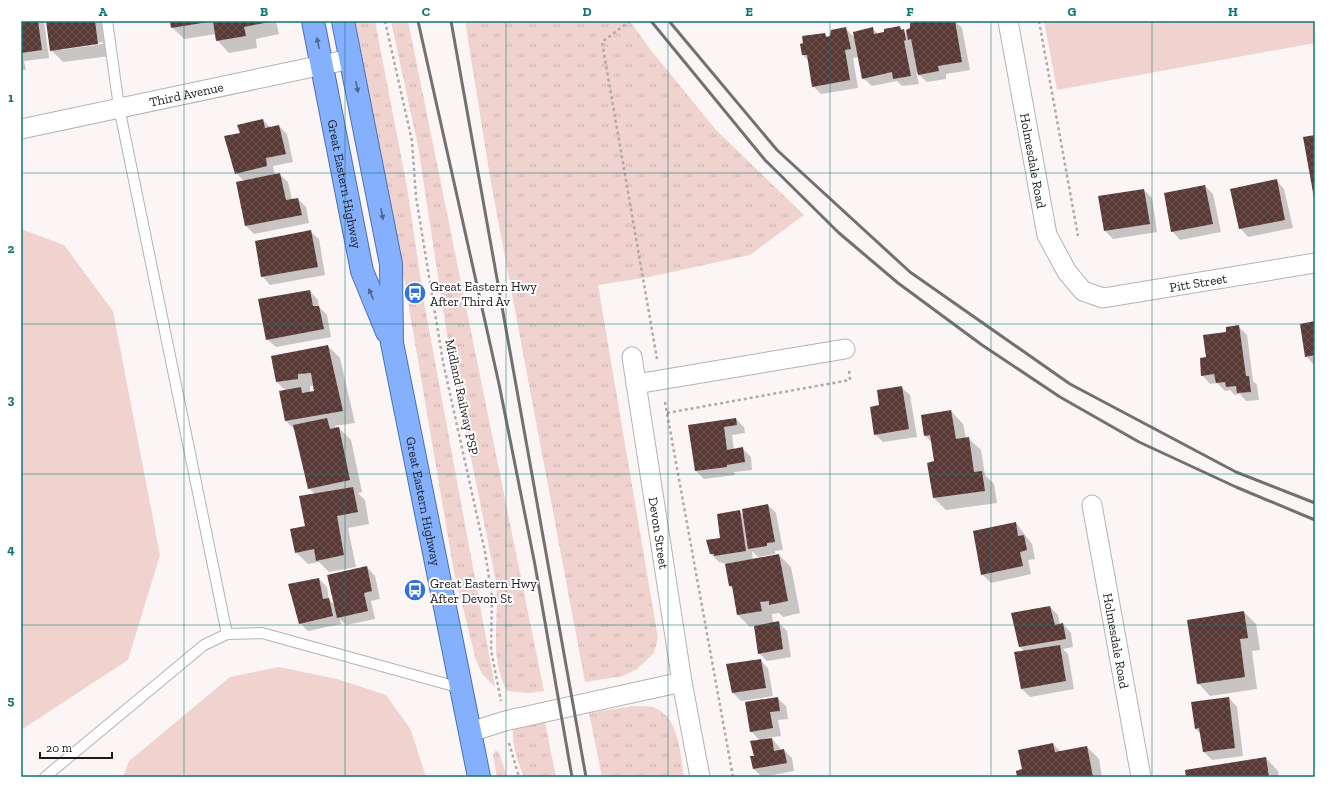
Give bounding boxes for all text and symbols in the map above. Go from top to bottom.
text: A [99,4,108,19]
text: B [260,4,268,19]
text: C [422,4,430,19]
text: D [582,4,592,19]
text: E [745,4,753,19]
text: F [906,4,914,19]
text: G [1068,4,1077,19]
text: H [1228,4,1238,19]
one-way arrow [314,36,320,49]
street label: Third Avenue [148,79,225,109]
one-way arrow [354,81,360,93]
text: 1 [8,90,14,105]
street label: Holmesdale Road [1017,112,1050,210]
street label: Great Eastern Highway [325,118,365,250]
one-way arrow [379,208,385,220]
text: 2 [8,241,15,256]
street label: Pitt Street [1168,270,1228,294]
place label: Great Eastern Hwy After Third Av [430,279,537,309]
bus stop icon: Great Eastern Hwy After Third Av [402,280,428,306]
one-way arrow [368,287,374,299]
street label: Midland Railway PSP [442,338,482,457]
text: 3 [8,392,15,407]
street label: Great Eastern Highway [403,435,444,567]
street label: Devon Street [646,496,672,570]
text: 4 [7,542,15,557]
place label: Great Eastern Hwy After Devon St [430,576,537,606]
bus stop icon: Great Eastern Hwy After Devon St [402,577,428,603]
street label: Holmesdale Road [1101,592,1132,690]
text: 5 [8,693,15,708]
scale bar [40,734,112,760]
text: 20 m [46,741,73,755]

